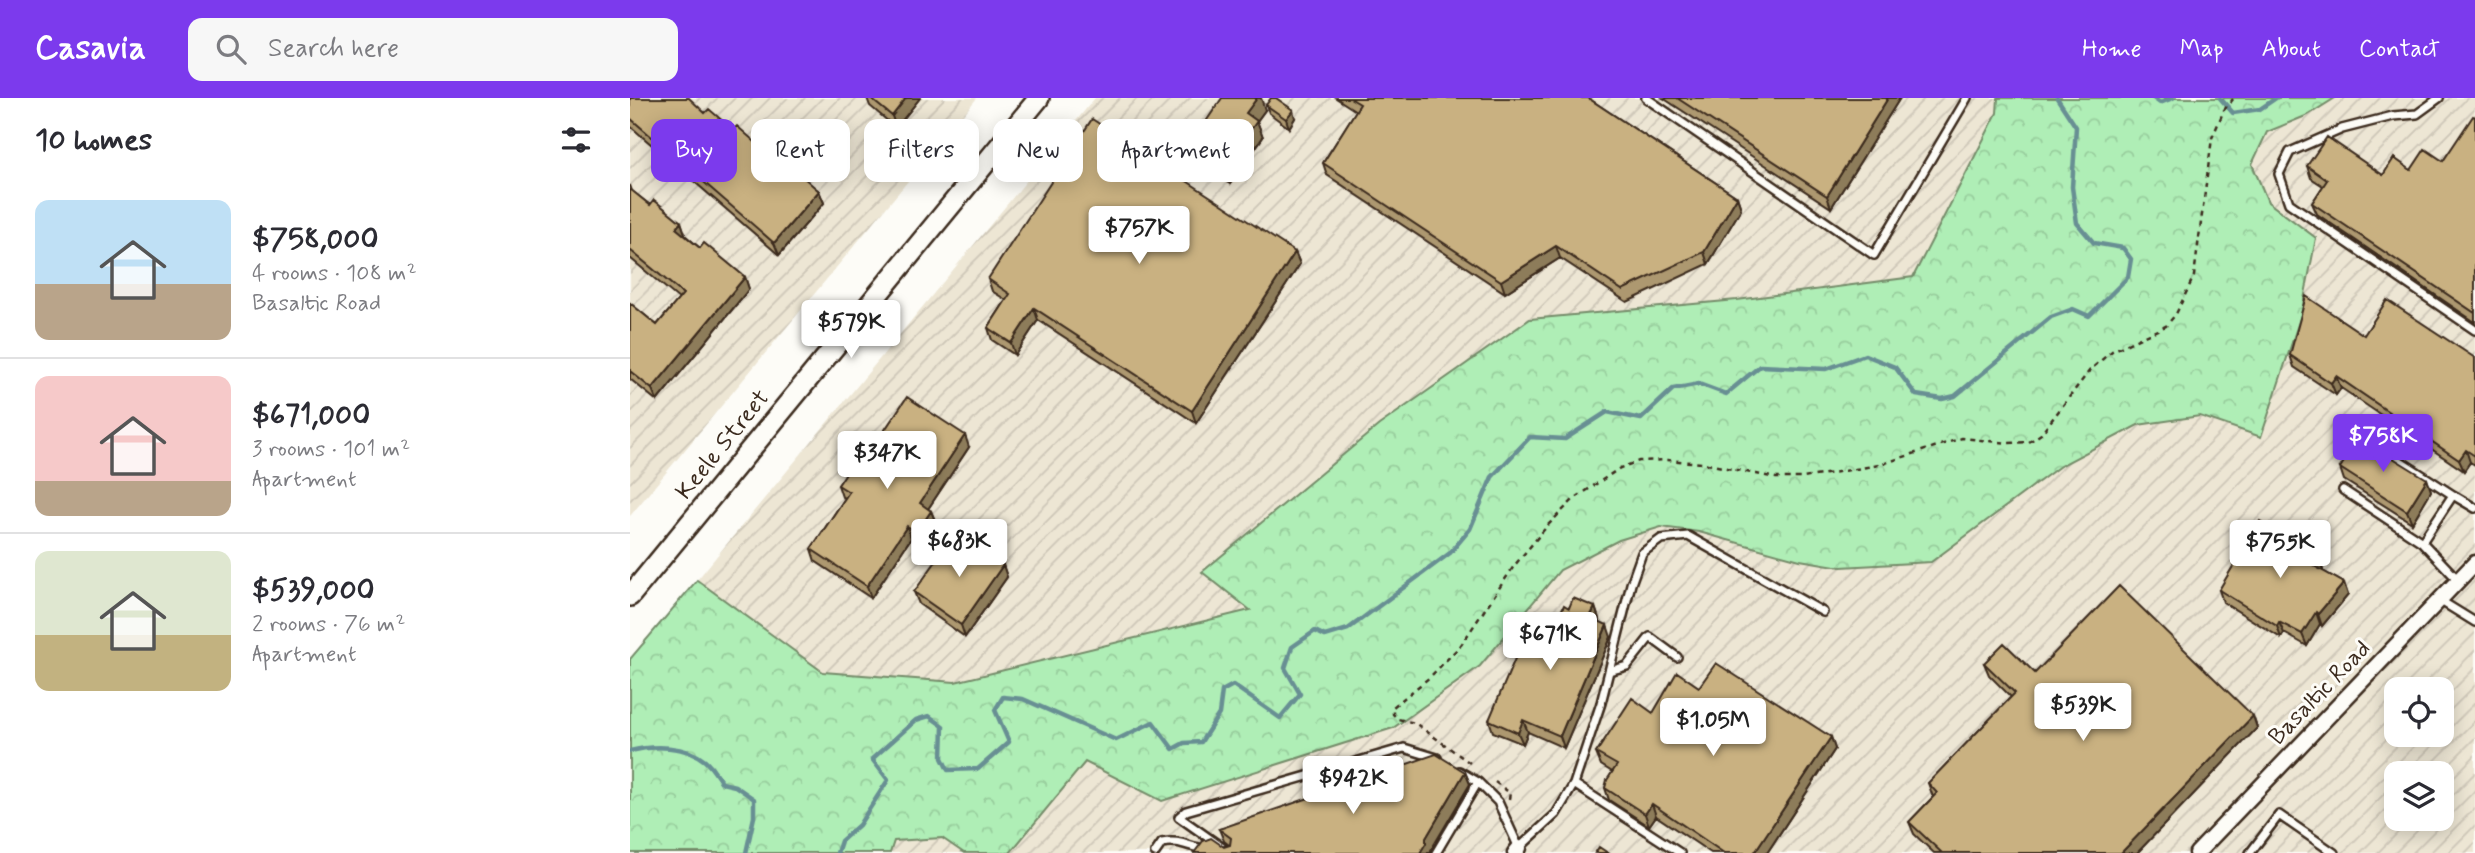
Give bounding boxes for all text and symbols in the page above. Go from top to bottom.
search box [188,18,678,81]
text: Casavia [35,27,146,71]
icon: search [212,30,250,68]
text: Search here [268,32,399,66]
text: Home [2082,34,2142,65]
text: Map [2180,34,2224,65]
text: About [2262,34,2321,65]
text: Contact [2359,34,2440,65]
chip: Buy [651,119,737,182]
chip: Rent [751,119,850,182]
chip: Filters [864,119,979,182]
chip: New [993,119,1083,182]
chip: Apartment [1097,119,1254,182]
text: 10 homes [35,121,152,160]
icon: filters [557,121,595,159]
pin: $757K [1090,206,1188,266]
text: $757K [1105,214,1173,244]
text: $758,000 [252,220,379,259]
icon: home [91,228,175,312]
text: 4 rooms · 108 m² [252,259,417,289]
text: Basaltic Road [252,289,381,319]
pin: $579K [802,300,900,360]
text: $579K [817,308,885,338]
street label: Keele Street [669,384,777,506]
text: $671,000 [252,396,370,435]
icon: home [91,404,175,488]
pin: $758K [2334,414,2432,474]
text: $758K [2349,422,2417,452]
pin: $347K [838,432,936,491]
text: 3 rooms · 101 m² [252,435,410,465]
text: $347K [854,439,920,469]
text: Apartment [252,465,357,495]
pin: $683K [910,519,1008,579]
pin: $755K [2231,520,2329,580]
text: $683K [927,527,991,557]
text: $755K [2246,528,2314,558]
text: $539,000 [252,571,375,610]
icon: home [91,579,175,663]
text: 2 rooms · 76 m² [252,610,405,640]
pin: $671K [1501,612,1599,672]
text: $671K [1519,620,1581,650]
street label: Basaltic Road [2262,634,2378,752]
text: Apartment [252,640,357,670]
map controls [2384,677,2454,831]
button: locate [2384,677,2454,747]
pin: $539K [2034,684,2132,743]
text: $539K [2050,691,2116,721]
pin: $1.05M [1656,698,1770,758]
text: $1.05M [1676,706,1750,736]
pin: $942K [1304,756,1402,816]
button: layers [2384,761,2454,831]
text: $942K [1319,764,1387,794]

